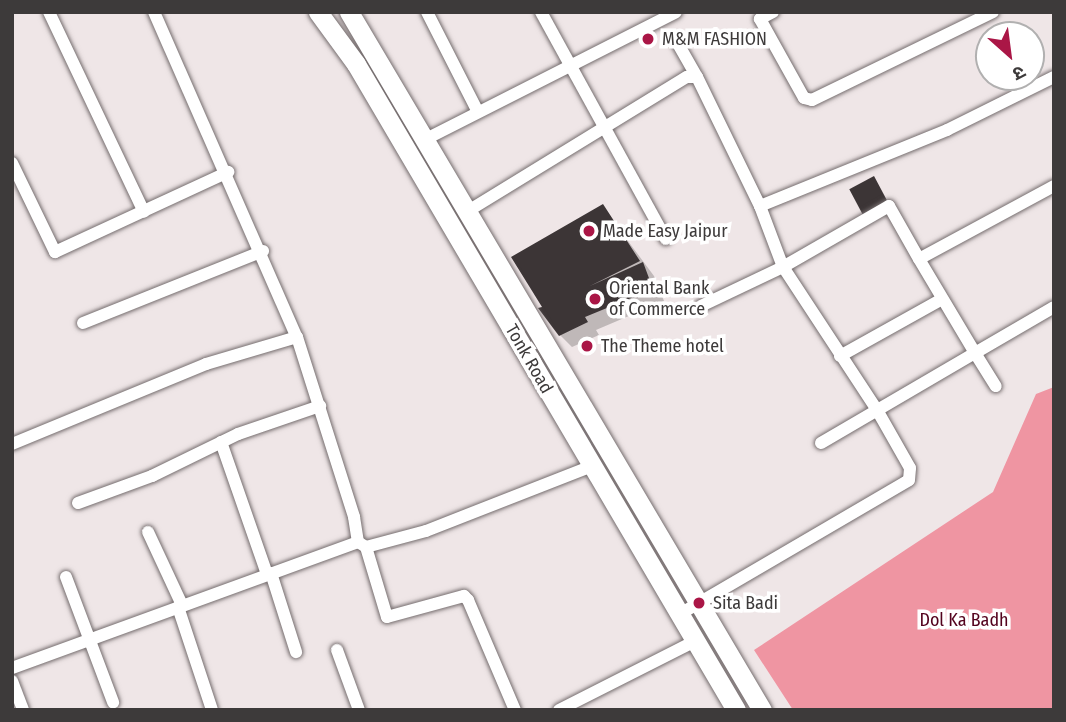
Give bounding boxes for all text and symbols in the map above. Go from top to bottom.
north arrow [975,21,1045,91]
place label: M&M FASHION [662,28,767,50]
marker: M&M FASHION [640,31,656,47]
text: उ [1009,60,1029,86]
place label: Made Easy Jaipur [603,220,728,242]
marker: Made Easy Jaipur [581,223,597,239]
place label: Oriental Bank of Commerce [609,278,709,320]
marker: Oriental Bank of Commerce [587,291,603,307]
street label: Tonk Road [501,321,557,397]
place label: The Theme hotel [601,335,724,357]
marker: The Theme hotel [579,338,595,354]
place label: Sita Badi [713,592,778,614]
marker: Sita Badi [691,595,707,611]
park label: Dol Ka Badh [919,609,1009,631]

